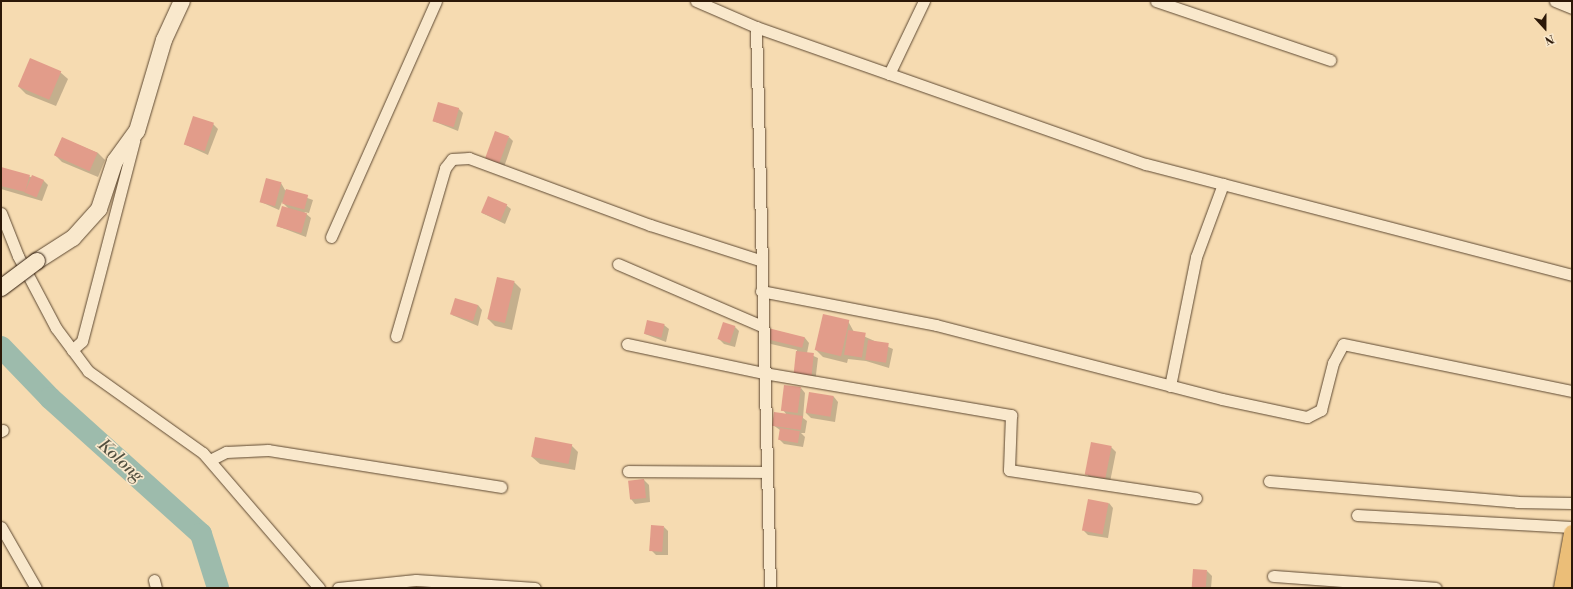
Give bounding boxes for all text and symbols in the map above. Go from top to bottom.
north arrow [1525,8,1565,48]
text: N [1543,31,1556,47]
water label: Kolong [93,435,147,487]

